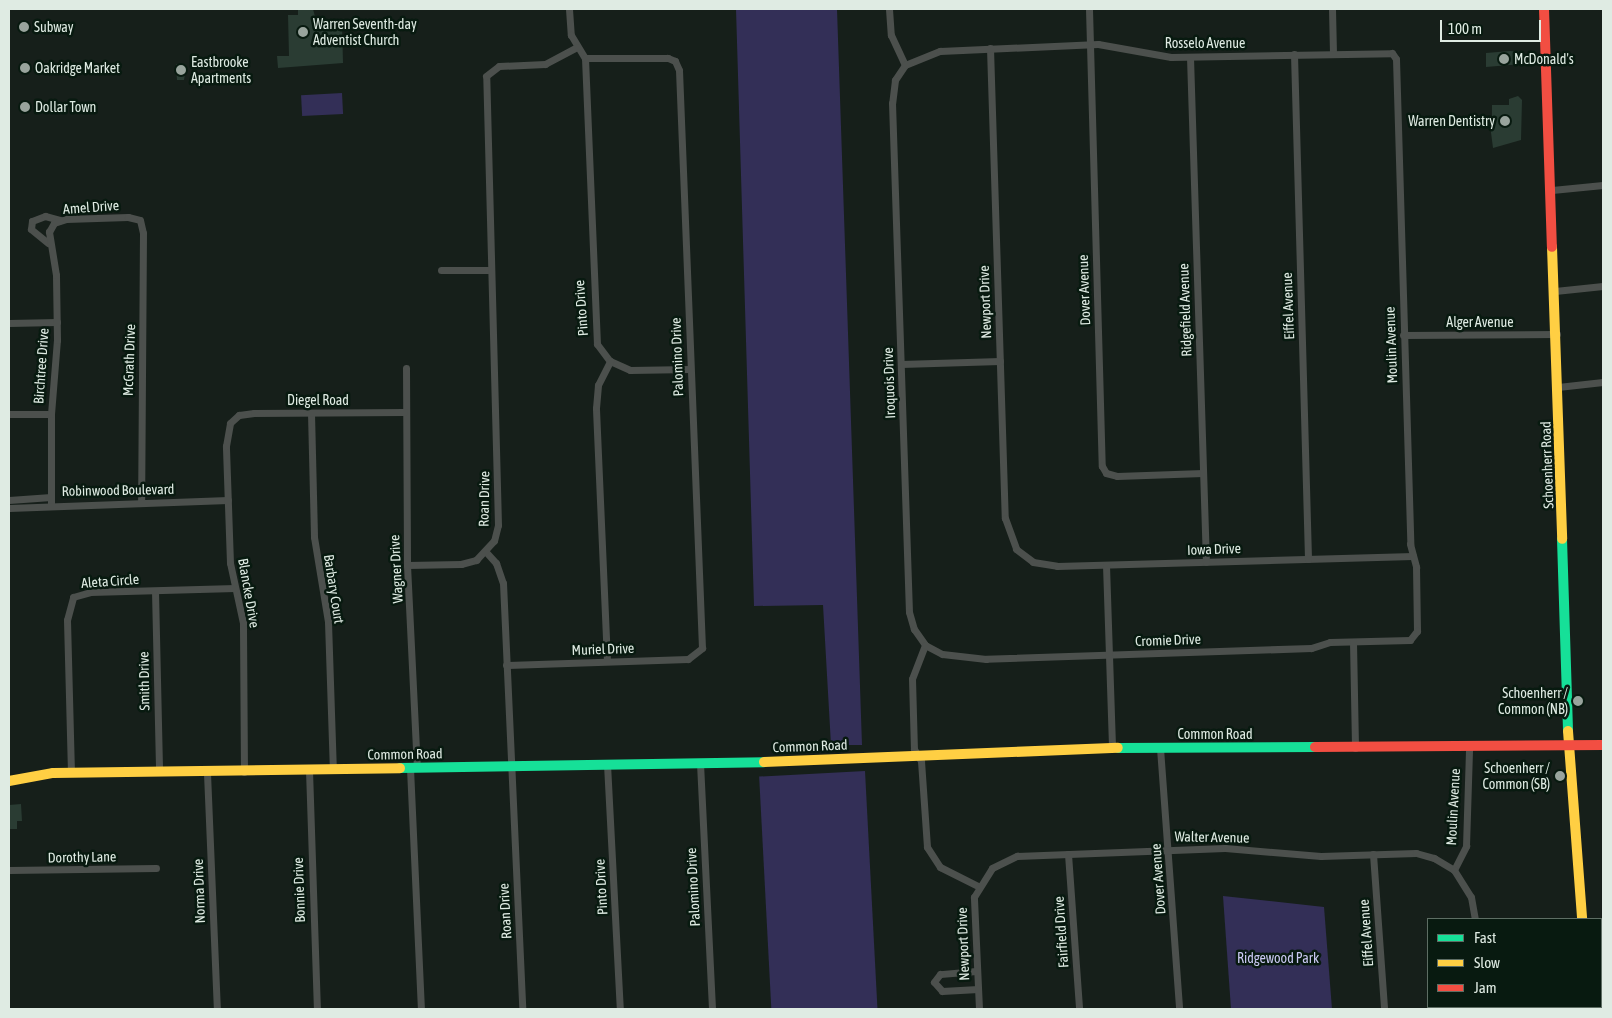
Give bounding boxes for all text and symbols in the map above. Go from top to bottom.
scale bar [1442,10,1543,42]
place label: Warren Seventh-day Adventist Church [313,16,417,48]
place label: Subway [34,19,74,35]
text: 100 m [1448,20,1482,37]
marker: Subway [18,21,30,33]
marker: Warren Seventh-day Adventist Church [297,26,309,38]
street label: Rosselo Avenue [1165,35,1245,51]
place label: McDonald's [1514,51,1574,67]
marker: McDonald's [1498,53,1510,65]
place label: Eastbrooke Apartments [191,54,251,86]
place label: Oakridge Market [35,60,120,76]
marker: Oakridge Market [19,62,31,74]
marker: Eastbrooke Apartments [175,64,187,76]
place label: Dollar Town [35,99,96,115]
marker: Dollar Town [19,101,31,113]
place label: Warren Dentistry [1408,113,1495,129]
marker: Warren Dentistry [1499,115,1511,127]
street label: Amel Drive [62,197,120,217]
street label: Dover Avenue [1074,254,1094,326]
street label: Ridgefield Avenue [1175,263,1195,357]
street label: Newport Drive [975,265,995,339]
street label: Eiffel Avenue [1278,272,1298,340]
street label: Pinto Drive [571,279,591,337]
street label: Moulin Avenue [1381,306,1401,384]
street label: Alger Avenue [1446,314,1514,330]
street label: Palomino Drive [667,317,687,397]
street label: McGrath Drive [119,324,139,396]
street label: Birchtree Drive [30,328,52,404]
street label: Iroquois Drive [879,347,899,419]
street label: Diegel Road [287,392,349,408]
street label: Schoenherr Road [1537,421,1557,509]
street label: Roan Drive [475,471,493,527]
street label: Robinwood Boulevard [61,481,175,499]
street label: Wagner Drive [386,534,406,604]
street label: Iowa Drive [1187,540,1241,558]
street label: Barbary Court [320,553,348,625]
street label: Blancke Drive [235,557,263,629]
street label: Aleta Circle [80,571,140,591]
street label: Cromie Drive [1135,630,1201,650]
street label: Muriel Drive [571,640,635,658]
street label: Smith Drive [135,651,153,711]
place label: Schoenherr / Common (NB) [1498,685,1568,718]
marker: Schoenherr / Common (NB) [1572,695,1584,707]
street label: Common Road [1177,726,1253,742]
street label: Common Road [772,736,848,756]
street label: Common Road [367,745,443,763]
place label: Schoenherr / Common (SB) [1482,760,1550,792]
street label: Moulin Avenue [1443,768,1463,846]
marker: Schoenherr / Common (SB) [1554,770,1566,782]
street label: Walter Avenue [1174,828,1250,846]
street label: Dover Avenue [1147,843,1169,915]
street label: Palomino Drive [683,847,703,927]
street label: Dorothy Lane [48,848,116,866]
street label: Bonnie Drive [289,857,309,923]
street label: Norma Drive [189,858,209,924]
street label: Pinto Drive [591,859,611,915]
street label: Roan Drive [495,883,515,939]
street label: Fairfield Drive [1050,896,1072,968]
street label: Eiffel Avenue [1355,899,1377,967]
street label: Newport Drive [953,907,973,981]
legend [1427,918,1602,1008]
text: Fast [1474,929,1496,946]
park label: Ridgewood Park [1237,950,1319,966]
text: Slow [1474,954,1500,971]
text: Jam [1474,979,1497,996]

